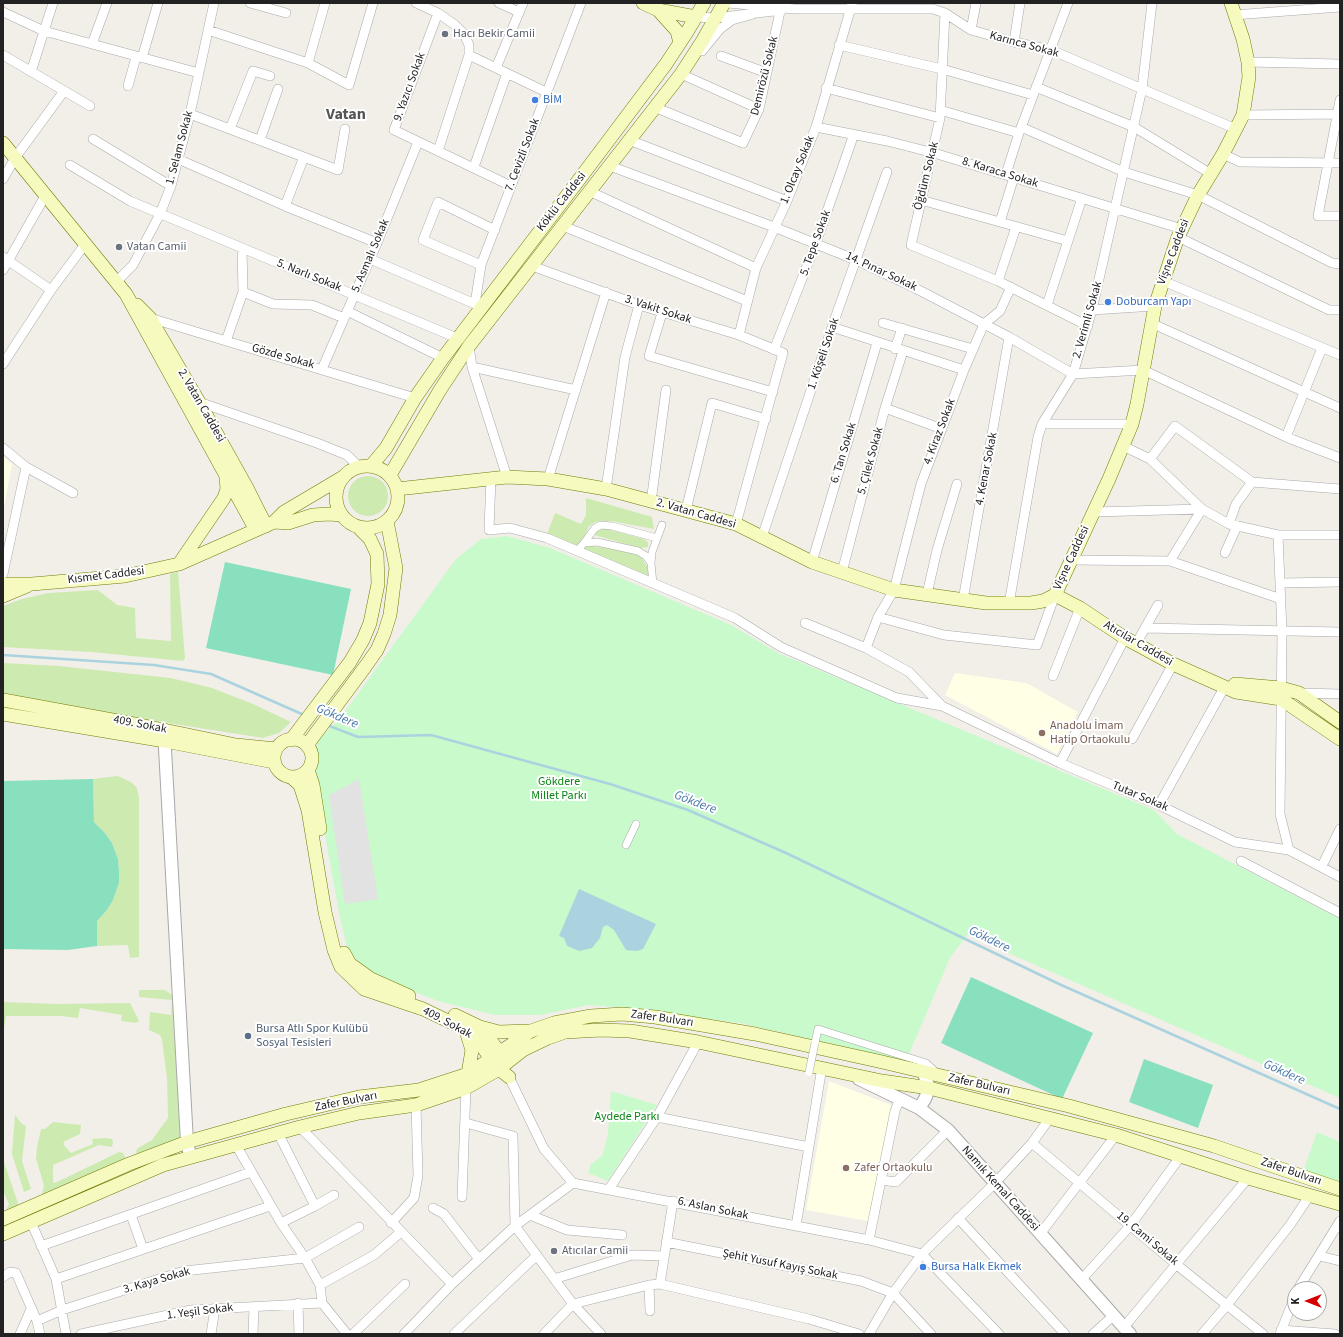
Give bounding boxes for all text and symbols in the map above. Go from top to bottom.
place label: Hacı Bekir Camii [453,27,535,41]
marker: Hacı Bekir Camii [440,29,450,39]
street label: Karınca Sokak [988,29,1060,61]
street label: Demirözü Sokak [748,35,782,117]
street label: 9. Yazıcı Sokak [391,51,429,123]
place label: BİM [543,93,562,107]
marker: BİM [530,95,540,105]
district label: Vatan [326,105,366,125]
street label: 1. Selam Sokak [163,109,197,187]
street label: 7. Cevizli Sokak [502,116,544,194]
street label: 1. Olcay Sokak [778,134,818,206]
street label: Öğdüm Sokak [912,140,942,212]
street label: 8. Karaca Sokak [960,155,1040,191]
street label: Köklü Caddesi [534,169,590,235]
street label: 5. Tepe Sokak [797,208,835,278]
street label: 5. Asmalı Sokak [349,217,393,295]
street label: Vişne Caddesi [1155,217,1193,287]
place label: Vatan Camii [127,240,186,254]
marker: Vatan Camii [114,242,124,252]
street label: 14. Pınar Sokak [843,249,919,295]
street label: 5. Narlı Sokak [275,256,343,296]
street label: 2. Verimli Sokak [1070,280,1106,360]
street label: 3. Vakit Sokak [623,292,693,328]
place label: Doburcam Yapı [1116,295,1191,309]
marker: Doburcam Yapı [1103,297,1113,307]
street label: 1. Köşeli Sokak [805,316,843,392]
street label: Gözde Sokak [250,341,316,373]
street label: 2. Vatan Caddesi [174,367,228,445]
street label: 4. Kiraz Sokak [921,397,959,467]
street label: 6. Tan Sokak [828,421,860,485]
street label: 5. Çilek Sokak [855,426,887,496]
street label: 4. Kenar Sokak [973,431,1001,507]
street label: 2. Vatan Caddesi [655,496,737,532]
street label: Vişne Caddesi [1051,524,1093,592]
street label: Kısmet Caddesi [67,564,145,588]
street label: Atıcılar Caddesi [1101,618,1175,670]
water label: Gökdere [314,701,360,733]
street label: 409. Sokak [112,713,168,737]
place label: Anadolu İmam Hatip Ortaokulu [1050,719,1130,747]
marker: Anadolu İmam Hatip Ortaokulu [1037,728,1047,738]
park label: Gökdere Millet Parkı [531,775,587,803]
street label: Tutar Sokak [1110,779,1170,815]
water label: Gökdere [672,788,718,818]
water label: Gökdere [966,923,1012,957]
street label: 409. Sokak [420,1004,474,1042]
street label: Zafer Bulvarı [630,1007,694,1031]
place label: Bursa Atlı Spor Kulübü Sosyal Tesisleri [256,1022,368,1050]
marker: Bursa Atlı Spor Kulübü Sosyal Tesisleri [243,1031,253,1041]
water label: Gökdere [1261,1057,1307,1089]
street label: Zafer Bulvarı [946,1071,1012,1099]
street label: Zafer Bulvarı [314,1089,378,1115]
park label: Aydede Parkı [594,1110,660,1124]
street label: Namık Kemal Caddesi [958,1144,1042,1234]
street label: Zafer Bulvarı [1259,1155,1323,1189]
place label: Zafer Ortaokulu [854,1161,933,1175]
marker: Zafer Ortaokulu [841,1163,851,1173]
street label: 6. Aslan Sokak [676,1194,750,1224]
street label: 19. Cami Sokak [1113,1209,1181,1269]
place label: Atıcılar Camii [562,1244,628,1258]
marker: Atıcılar Camii [549,1246,559,1256]
street label: Şehit Yusuf Kayış Sokak [721,1247,839,1283]
place label: Bursa Halk Ekmek [931,1260,1022,1274]
marker: Bursa Halk Ekmek [918,1262,928,1272]
street label: 3. Kaya Sokak [122,1265,192,1297]
north arrow [1287,1281,1327,1321]
text: K [1288,1298,1303,1304]
street label: 1. Yeşil Sokak [166,1301,234,1323]

